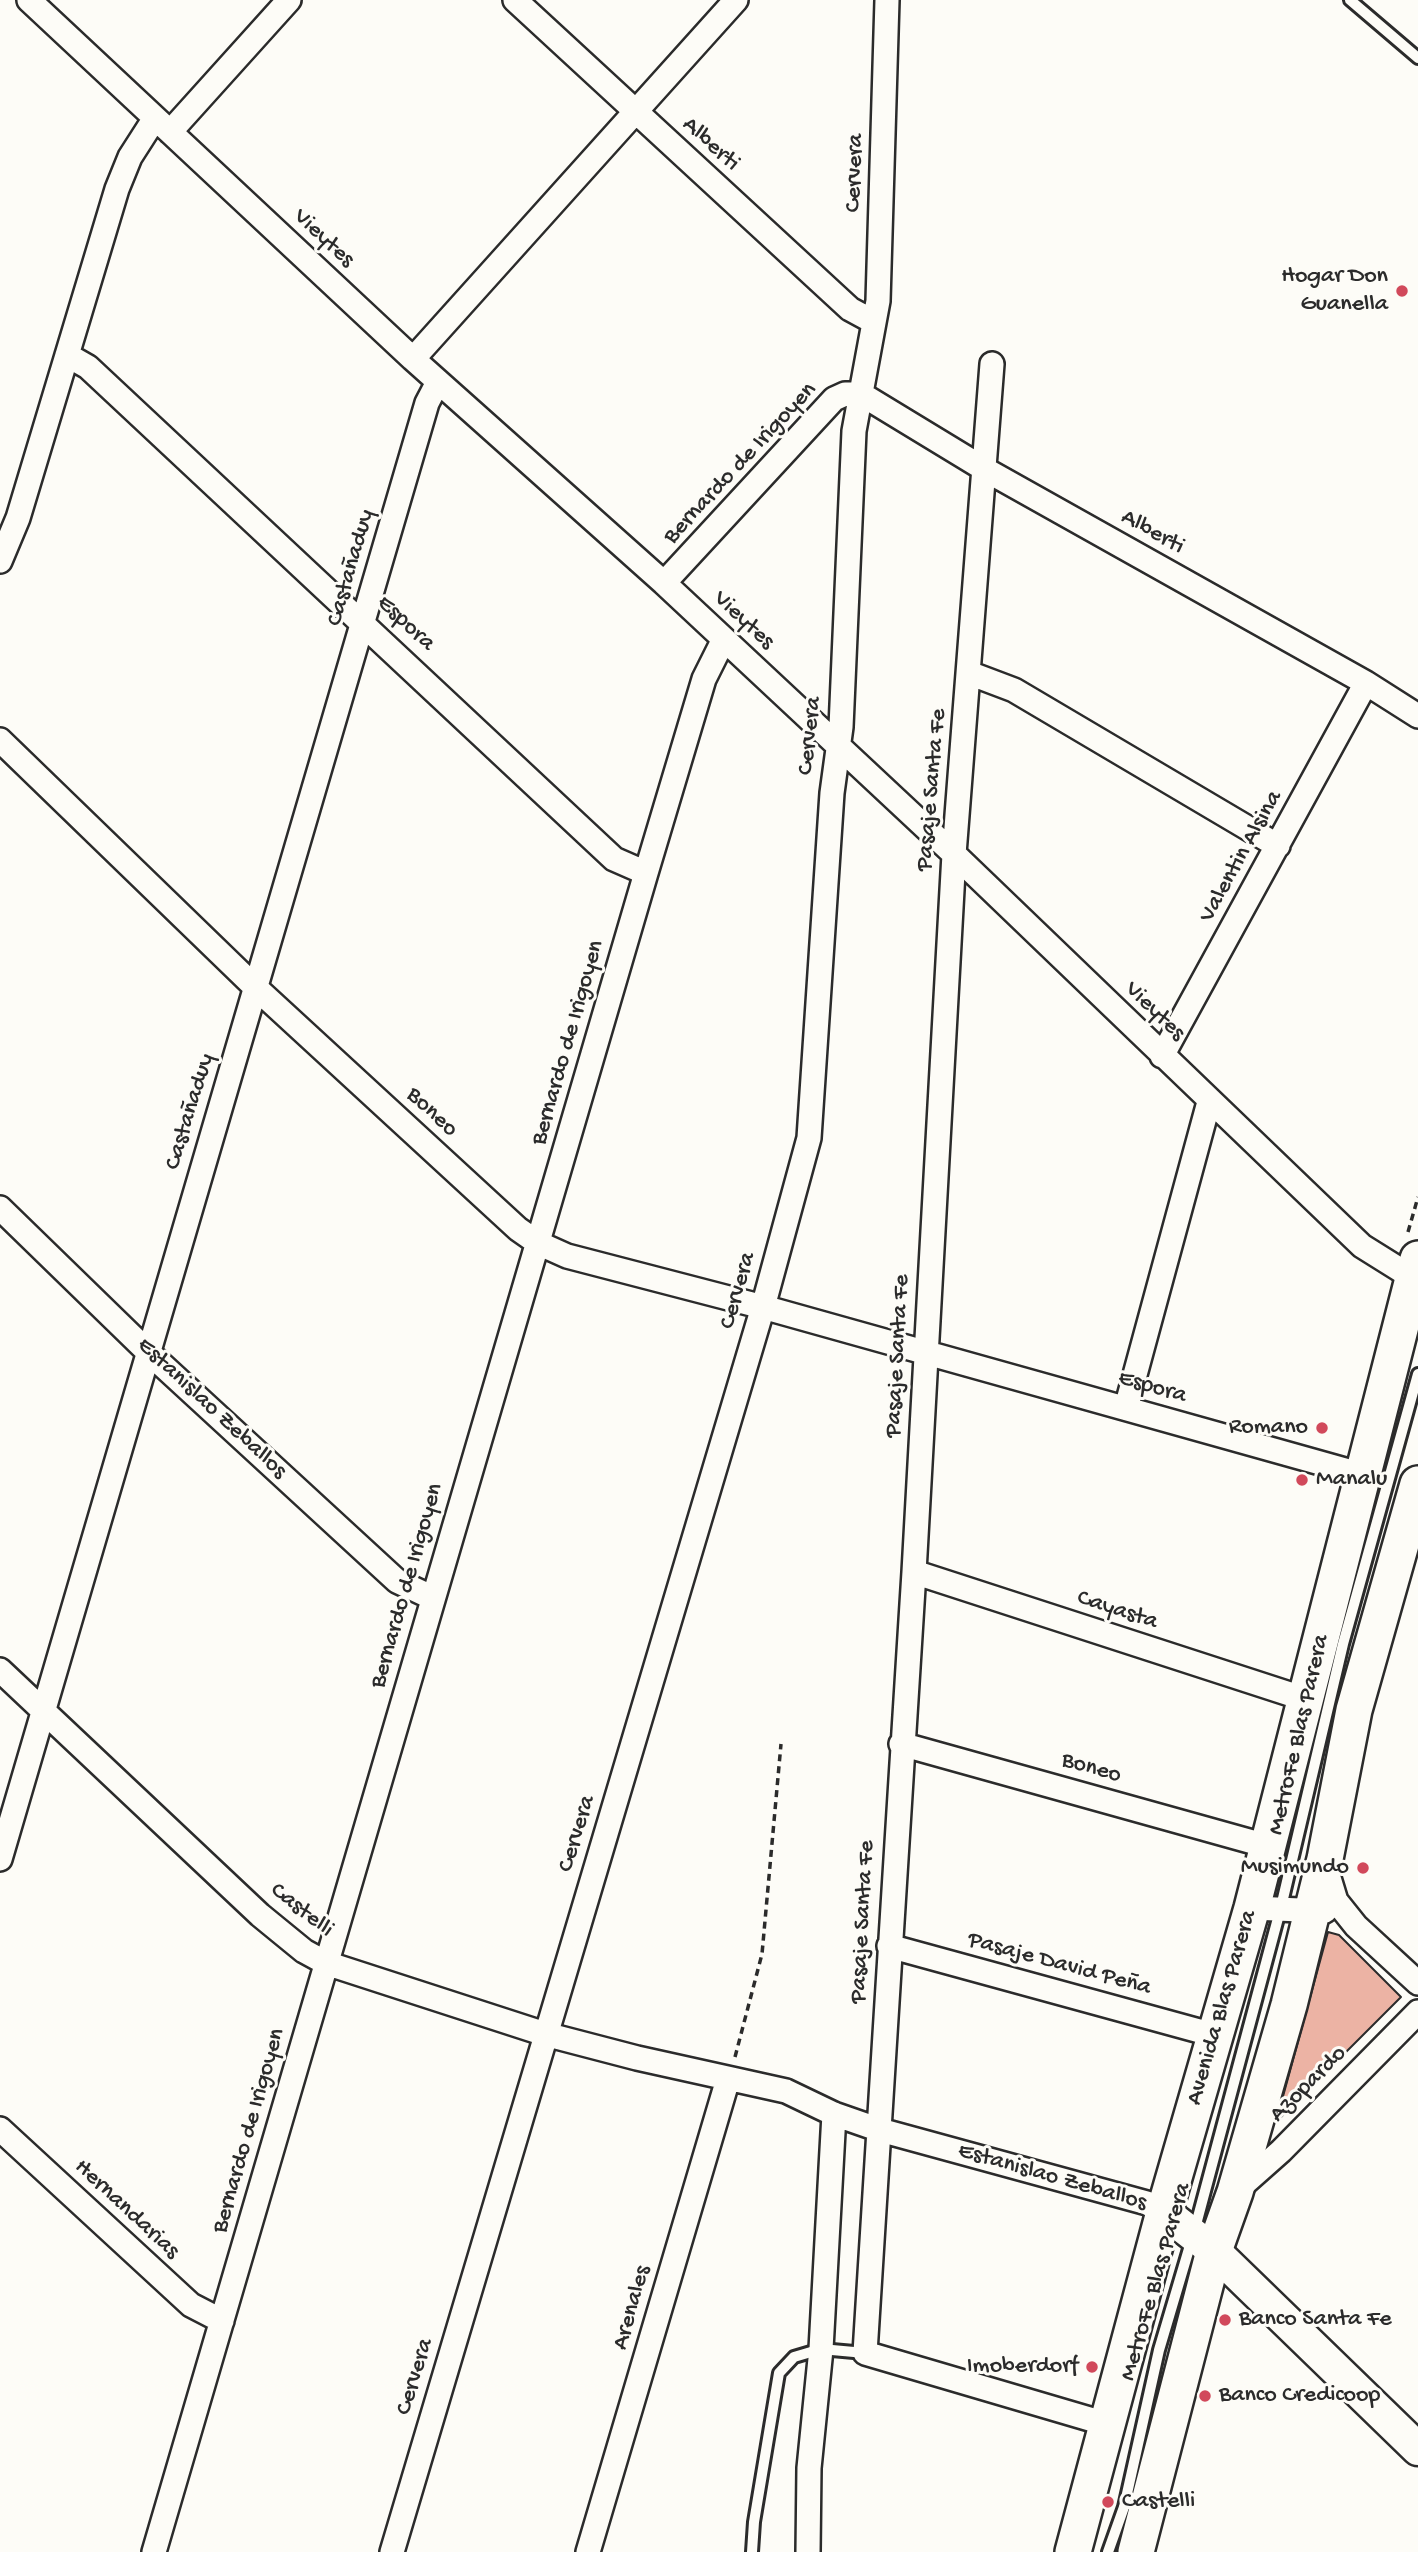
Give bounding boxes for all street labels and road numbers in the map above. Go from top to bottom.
street label: Alberti [675,112,745,178]
street label: Cervera [840,133,872,213]
street label: Vieytes [286,203,360,275]
street label: Bernardo de Irigoyen [658,377,824,551]
street label: Alberti [1115,504,1189,562]
street label: Castañaduy [322,506,382,630]
street label: Vieytes [706,585,780,657]
street label: Espora [370,590,440,658]
street label: Cervera [793,695,829,777]
street label: Pasaje Santa Fe [912,707,954,873]
street label: Valentin Alsina [1194,786,1290,928]
street label: Bernardo de Irigoyen [526,937,612,1149]
street label: Vieytes [1117,976,1191,1048]
street label: Castañaduy [160,1050,222,1174]
street label: Boneo [399,1082,463,1144]
street label: Cervera [714,1249,764,1333]
street label: Pasaje Santa Fe [880,1274,918,1438]
street label: Estanislao Zeballos [130,1332,292,1486]
street label: Espora [1114,1365,1190,1411]
street label: Bernardo de Irigoyen [365,1480,451,1692]
street label: Cayasta [1073,1584,1161,1638]
street label: MetroFe Blas Parera [1263,1632,1337,1838]
street label: Boneo [1058,1747,1124,1791]
street label: Cervera [553,1792,603,1876]
street label: Pasaje Santa Fe [845,1840,883,2004]
street label: Castelli [263,1877,339,1945]
street label: Avenida Blas Parera [1181,1907,1265,2109]
street label: Pasaje David Peña [964,1927,1154,2003]
street label: Bernardo de Irigoyen [207,2025,293,2237]
street label: Azopardo [1264,2040,1354,2130]
street label: Estanislao Zeballos [954,2137,1150,2219]
street label: Hernandarias [67,2154,185,2266]
street label: MetroFe Blas Parera [1115,2180,1199,2384]
street label: Arenales [607,2263,659,2353]
street label: Cervera [391,2335,441,2419]

